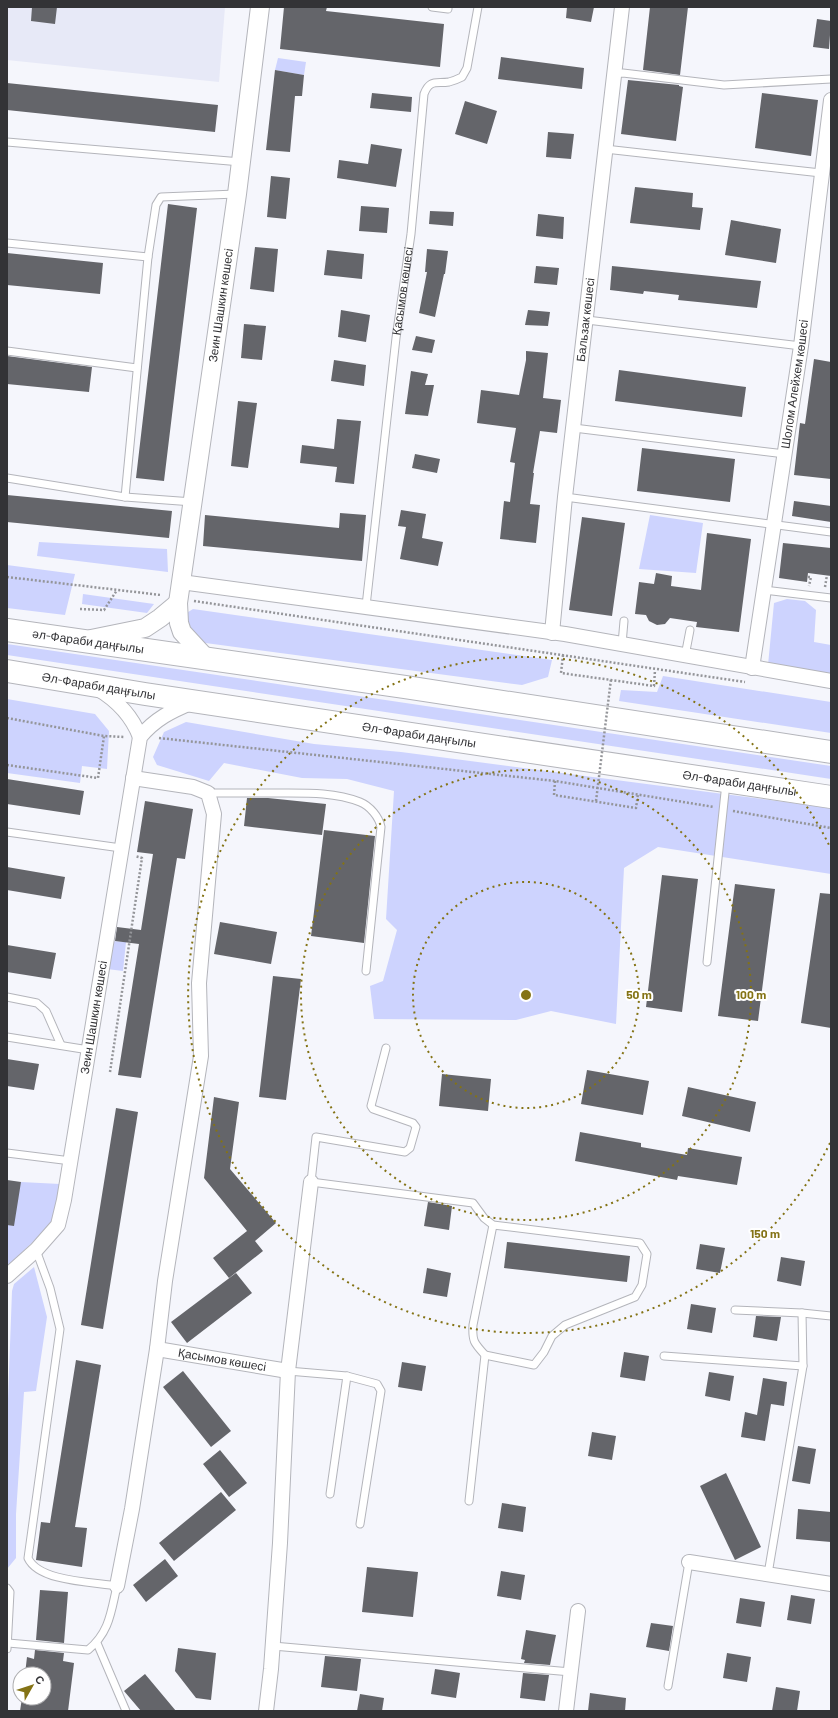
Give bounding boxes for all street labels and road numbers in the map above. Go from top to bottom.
street label: Қасымов көшесі [388,246,415,336]
street label: Зеин Шашкин көшесі [205,247,235,363]
street label: Бальзак көшесі [573,277,596,363]
street label: Шолом Алейхем көшесі [777,319,810,450]
street label: әл-Фараби даңғылы [32,626,145,656]
street label: Әл-Фараби даңғылы [41,669,157,702]
street label: Әл-Фараби даңғылы [361,719,477,750]
street label: Әл-Фараби даңғылы [682,767,797,798]
street label: Зеин Шашкин көшесі [77,959,109,1075]
street label: Қасымов көшесі [177,1345,267,1373]

